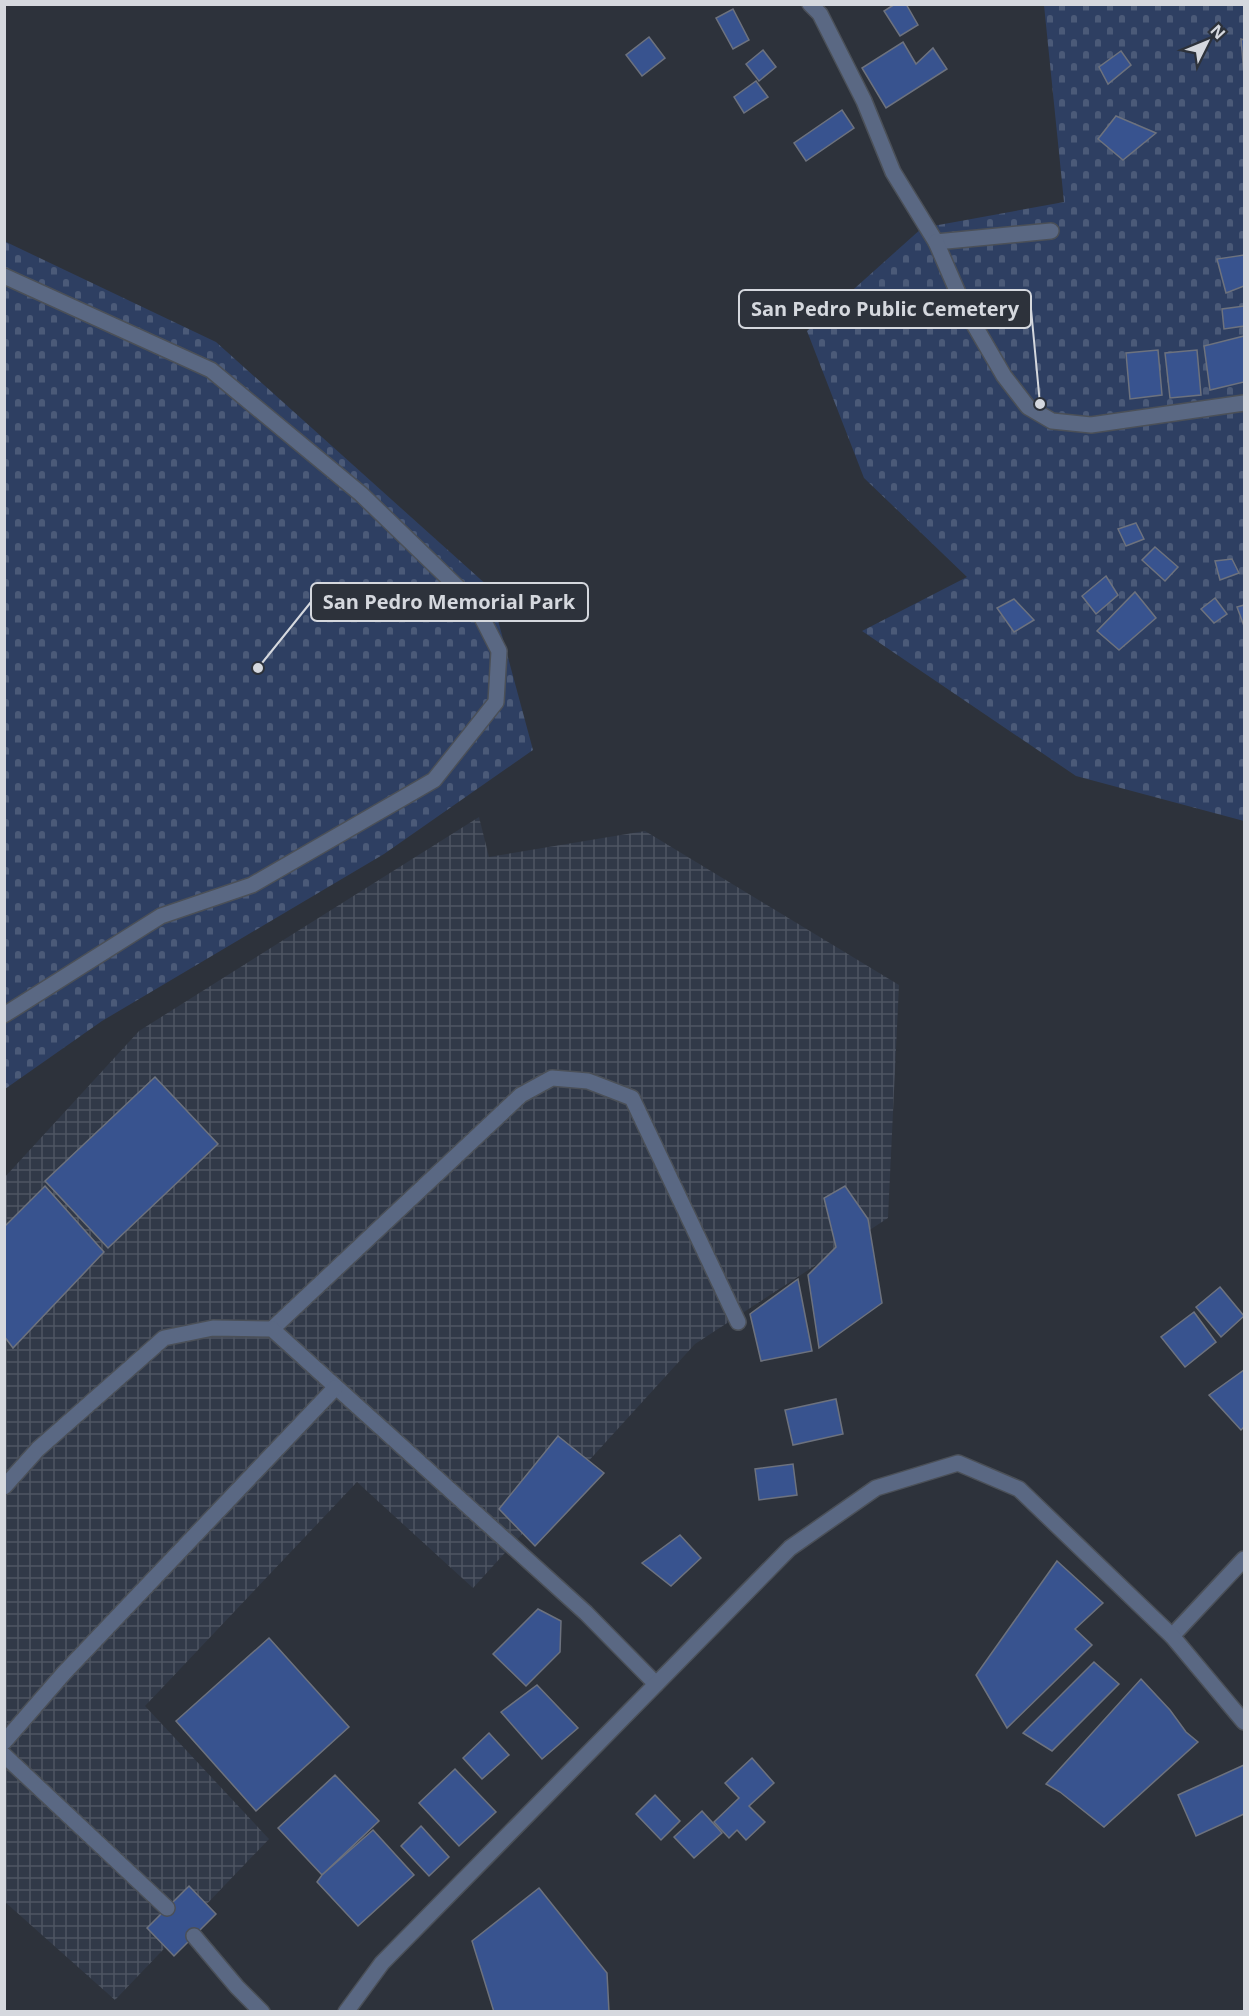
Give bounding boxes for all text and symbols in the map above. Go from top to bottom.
north arrow [1177,12,1237,72]
text: N [1205,20,1230,44]
callout: San Pedro Public Cemetery [739,290,1031,328]
text: San Pedro Public Cemetery [751,295,1020,322]
callout: San Pedro Memorial Park [311,583,588,621]
text: San Pedro Memorial Park [323,588,576,615]

